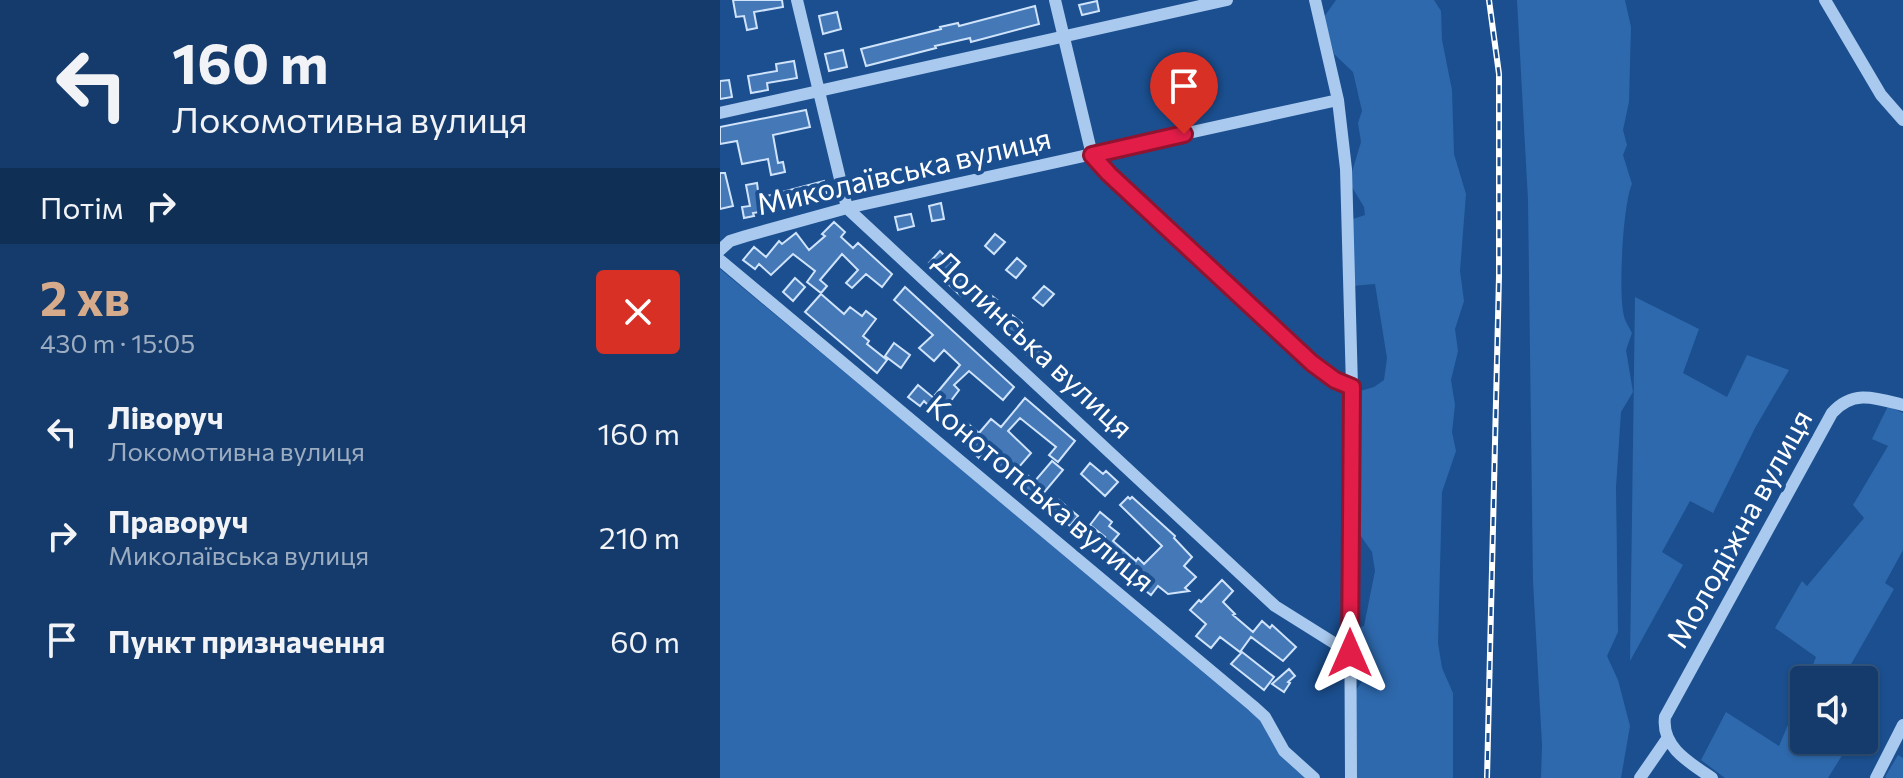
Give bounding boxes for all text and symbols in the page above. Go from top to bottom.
text: 160 m [172,27,329,96]
icon: left [40,32,144,136]
pin [1150,52,1218,134]
icon: arrive [1162,64,1206,108]
text: Локомотивна вулиця [172,96,528,140]
street label: Миколаївська вулиця [753,118,1054,221]
icon: right [139,184,183,228]
text: Потім [40,188,123,225]
street label: Долинська вулиця [928,241,1142,445]
text: 2 хв [40,267,130,326]
button: close [596,270,680,354]
text: 430 m · 15:05 [40,327,195,358]
street label: Конотопська вулиця [920,386,1163,598]
text: Ліворуч [108,398,224,435]
street label: Молодіжна вулиця [1657,402,1819,653]
icon: left [40,410,84,454]
text: 160 m [597,414,680,451]
text: Локомотивна вулиця [108,435,365,466]
text: Праворуч [108,502,248,539]
icon: right [40,514,84,558]
text: 210 m [599,518,680,555]
text: Миколаївська вулиця [108,539,369,570]
position arrow [1308,611,1392,695]
icon: arrive [40,618,84,662]
text: Пункт призначення [108,622,385,659]
text: 60 m [610,622,680,659]
map controls [1790,666,1878,754]
button: sound [1790,666,1878,754]

